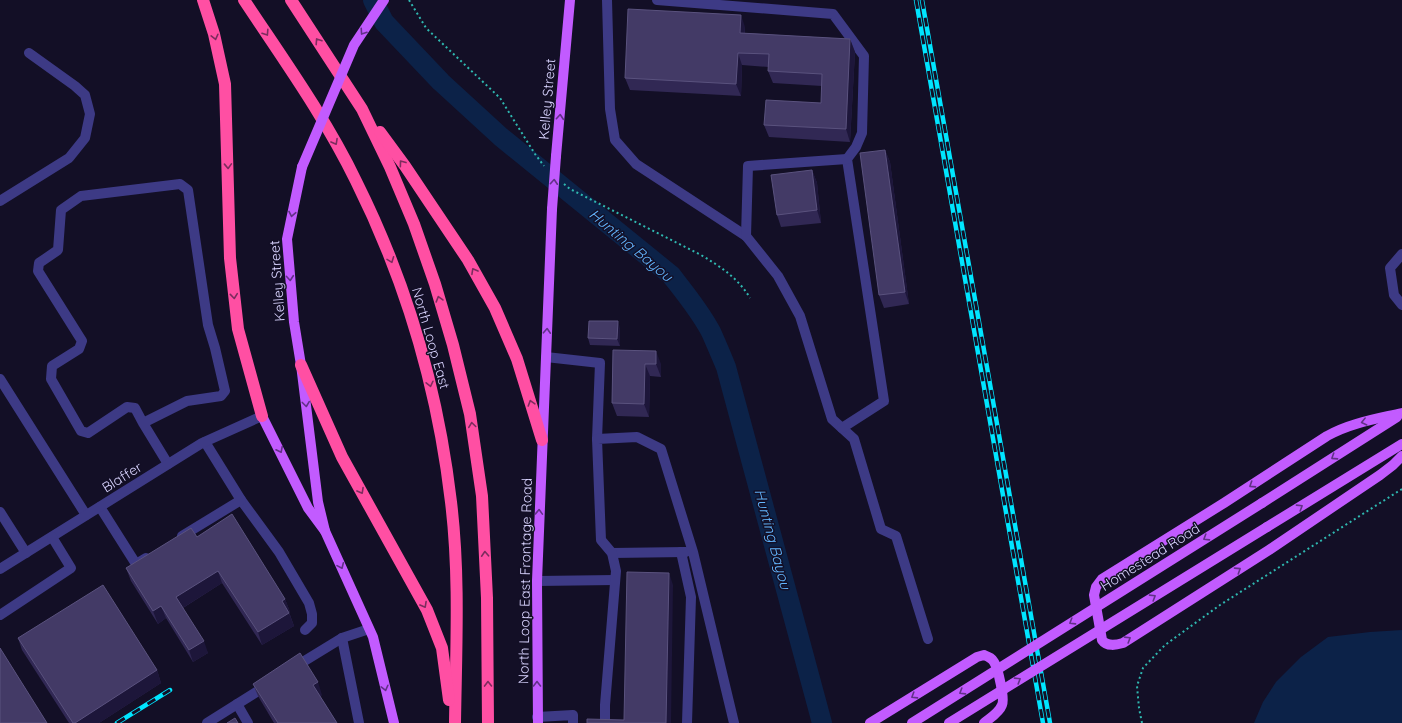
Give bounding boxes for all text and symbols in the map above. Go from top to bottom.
one-way arrow [261,28,268,35]
one-way arrow [360,28,367,35]
one-way arrow [210,34,218,40]
one-way arrow [315,38,323,45]
street label: Kelley Street [534,58,560,140]
one-way arrow [555,114,564,120]
one-way arrow [331,138,338,145]
one-way arrow [400,160,407,167]
one-way arrow [224,163,232,169]
one-way arrow [550,179,559,185]
water label: Hunting Bayou [585,205,678,286]
one-way arrow [288,211,297,217]
street label: Kelley Street [265,240,289,322]
one-way arrow [386,256,394,263]
one-way arrow [472,268,479,275]
one-way arrow [286,275,295,281]
street label: North Loop East [408,285,454,391]
one-way arrow [230,293,239,299]
one-way arrow [435,296,444,303]
one-way arrow [542,328,551,334]
one-way arrow [425,380,433,387]
one-way arrow [527,400,536,407]
one-way arrow [301,401,310,407]
one-way arrow [1361,417,1368,426]
one-way arrow [468,422,477,428]
one-way arrow [275,446,282,454]
one-way arrow [1331,452,1338,460]
street label: Blaffer [99,457,146,496]
street label: North Loop East Frontage Road [514,478,536,684]
one-way arrow [1249,480,1256,487]
one-way arrow [356,487,363,494]
water label: Hunting Bayou [750,487,796,593]
one-way arrow [1296,504,1303,511]
one-way arrow [535,509,543,515]
street label: Homestead Road [1097,519,1203,595]
one-way arrow [1203,533,1210,541]
one-way arrow [480,551,489,557]
one-way arrow [337,563,345,570]
one-way arrow [1234,567,1241,574]
one-way arrow [1149,595,1156,602]
one-way arrow [419,600,427,608]
one-way arrow [1069,618,1076,625]
one-way arrow [1124,637,1131,644]
one-way arrow [1014,678,1021,685]
one-way arrow [484,681,492,687]
one-way arrow [533,681,541,687]
one-way arrow [381,685,389,691]
one-way arrow [959,687,966,694]
one-way arrow [911,692,918,699]

